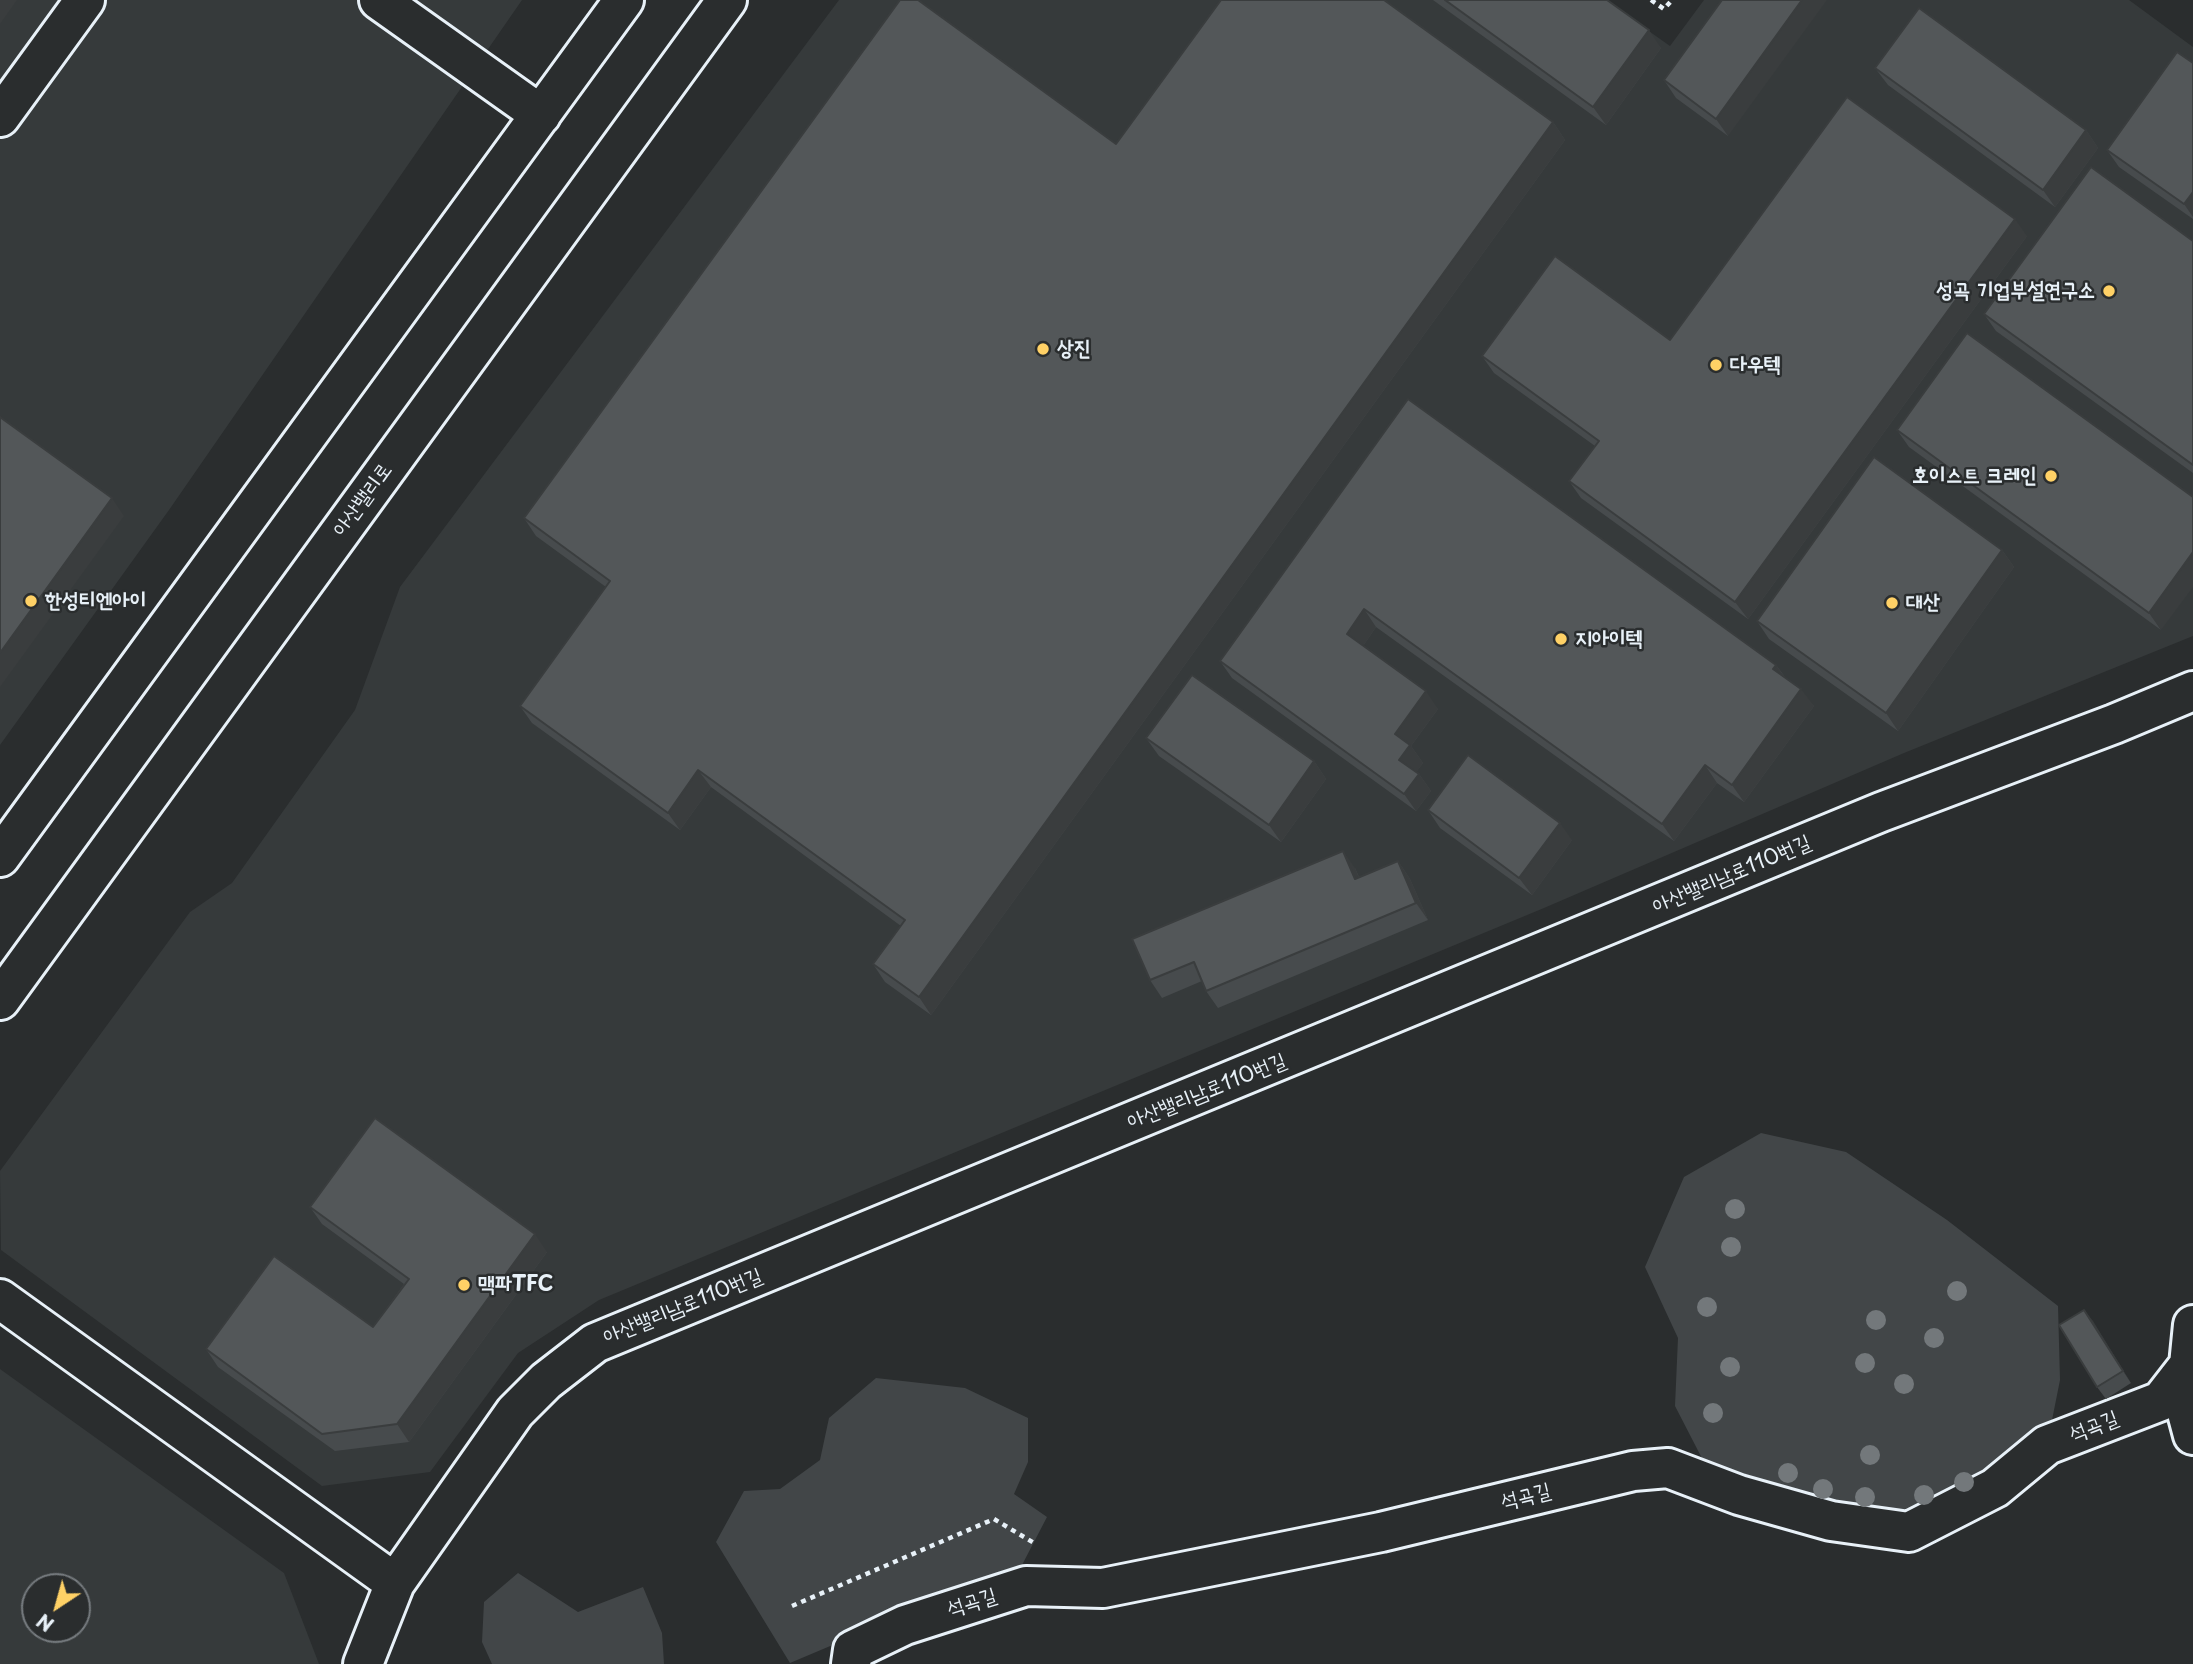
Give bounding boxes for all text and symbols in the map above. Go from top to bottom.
place label: 성곡 기업부설연구소 [1936,278,2095,304]
marker: 성곡 기업부설연구소 [2101,283,2117,299]
place label: 상진 [1057,336,1091,362]
marker: 상진 [1035,341,1051,357]
place label: 다우텍 [1730,352,1781,378]
marker: 다우텍 [1708,357,1724,373]
street label: 아산밸리로 [328,458,398,542]
place label: 호이스트 크레인 [1912,463,2037,489]
marker: 호이스트 크레인 [2043,468,2059,484]
place label: 한성티엔아이 [45,588,146,614]
place label: 대산 [1906,590,1940,616]
marker: 한성티엔아이 [23,593,39,609]
marker: 대산 [1884,595,1900,611]
place label: 지아이텍 [1575,626,1643,652]
marker: 지아이텍 [1553,631,1569,647]
street label: 아산밸리남로110번길 [1649,830,1815,920]
street label: 아산밸리남로110번길 [1124,1049,1290,1135]
street label: 아산밸리남로110번길 [600,1264,766,1350]
place label: 맥파TFC [478,1272,553,1298]
marker: 맥파TFC [456,1277,472,1293]
street label: 석곡길 [2066,1406,2122,1448]
street label: 석곡길 [1498,1479,1554,1515]
north arrow [21,1573,91,1643]
street label: 석곡길 [944,1584,1000,1622]
text: N [31,1608,59,1639]

